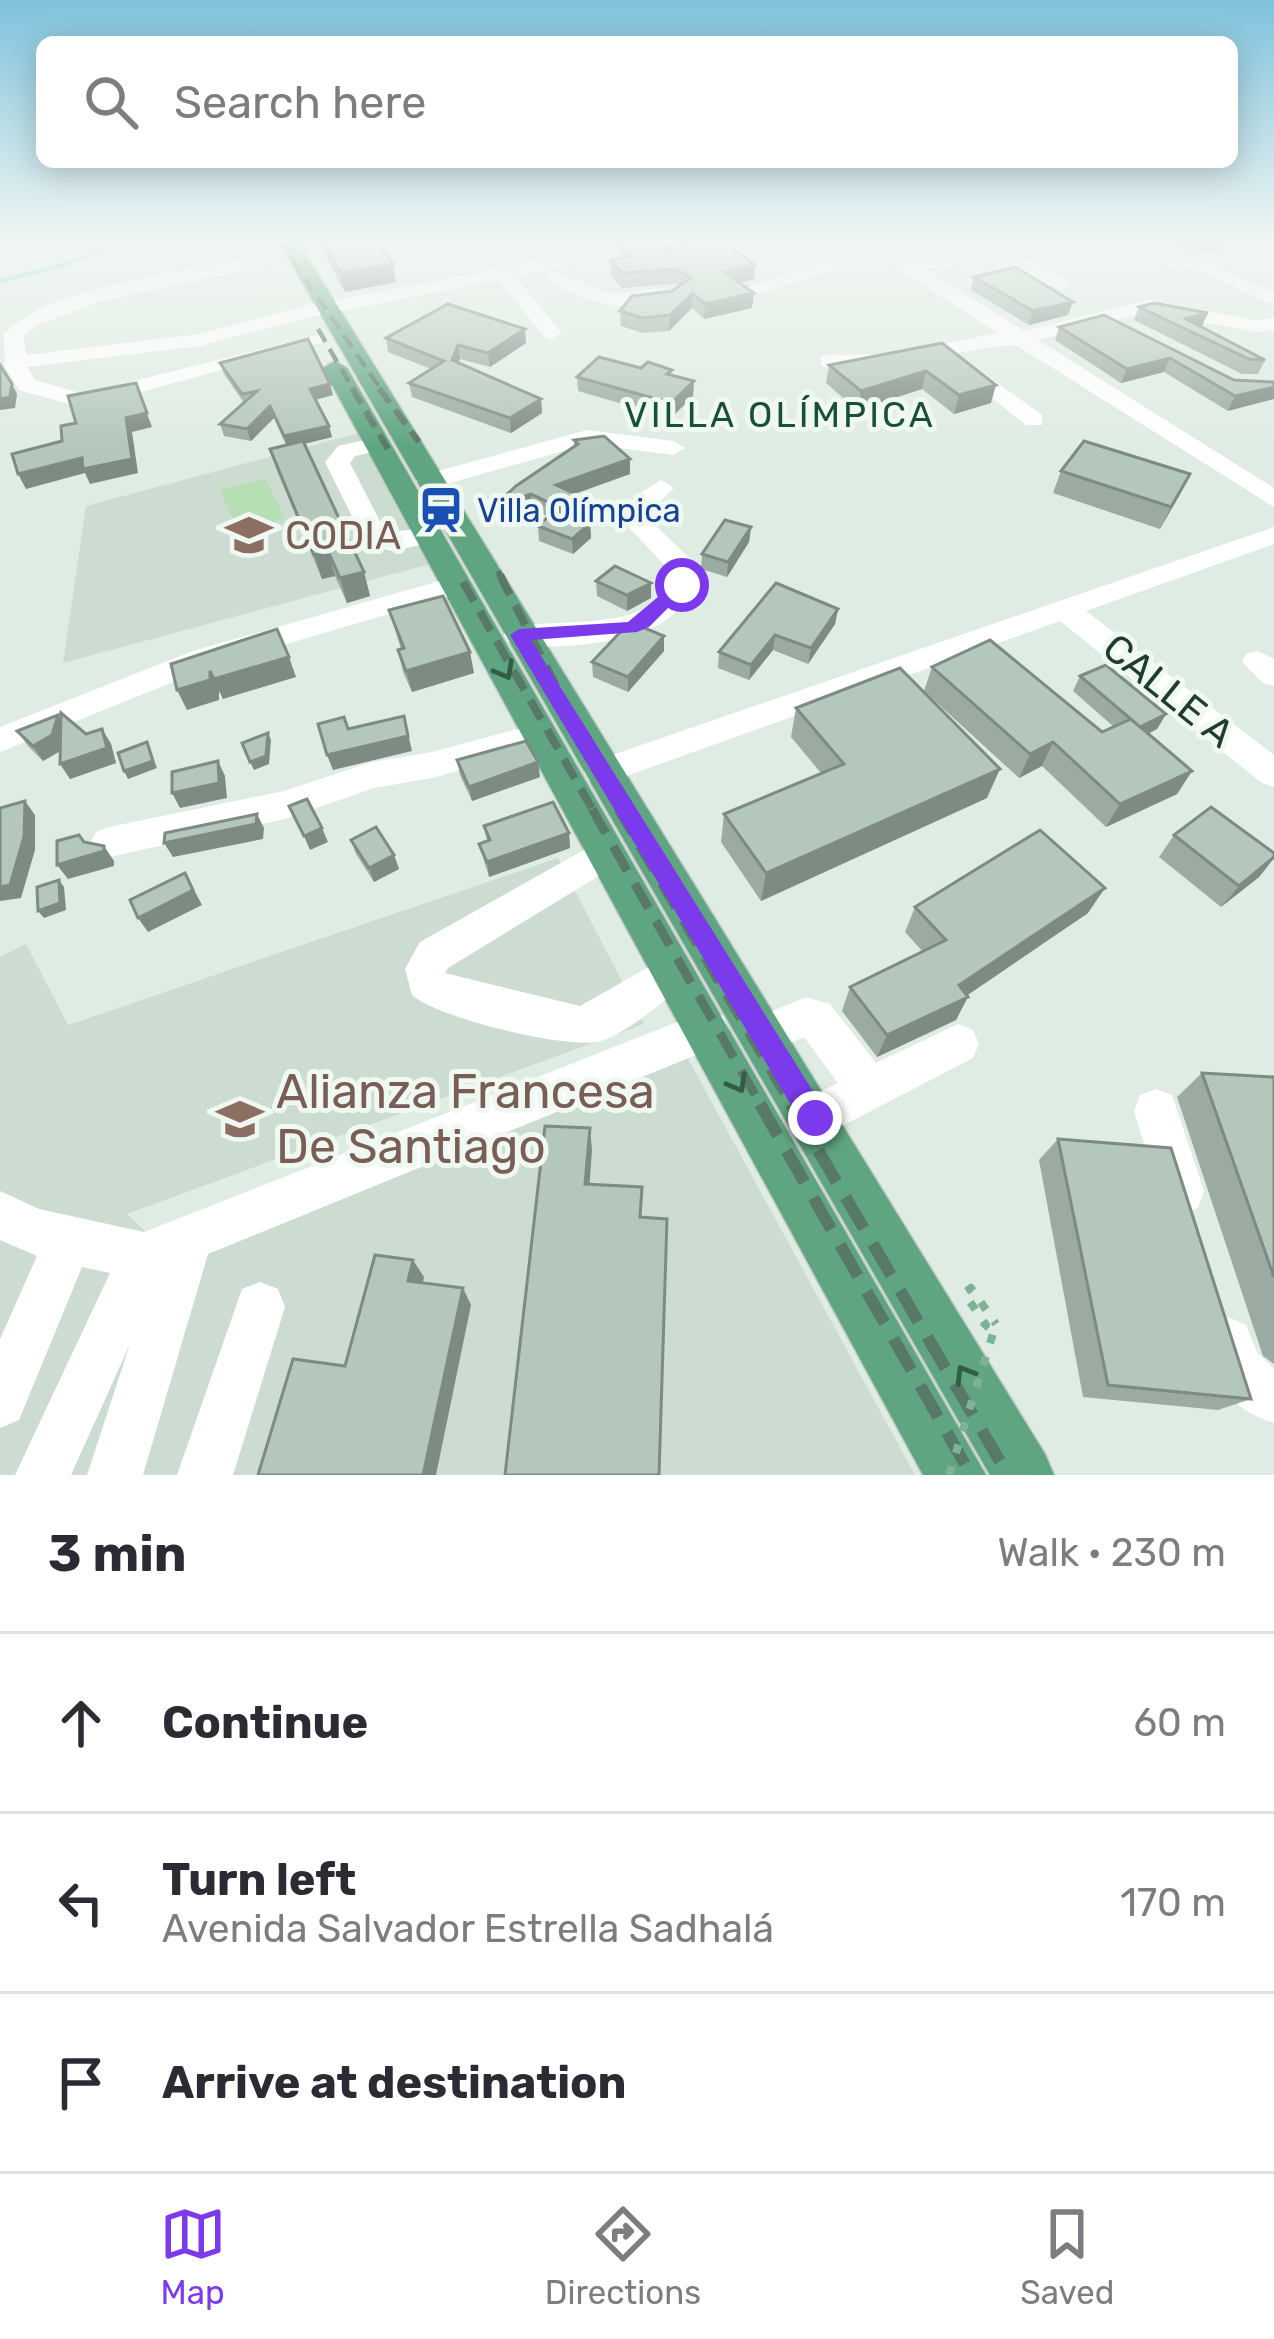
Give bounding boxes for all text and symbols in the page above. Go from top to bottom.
search box [36,36,1238,168]
icon: search [78,69,144,135]
text: Search here [174,76,426,129]
district label: VILLA OLÍMPICA [624,393,936,436]
station icon: Villa Olímpica [416,485,466,535]
place label: Villa Olímpica [477,491,681,530]
school or university icon: CODIA [224,510,274,560]
place label: CODIA [285,513,401,559]
route start [655,558,709,612]
street label: CALLE A [1094,624,1243,757]
one-way arrow [491,658,514,680]
place label: Alianza Francesa De Santiago [276,1063,655,1175]
one-way arrow [724,1071,747,1093]
route end [788,1091,842,1145]
school or university icon: Alianza Francesa De Santiago [215,1094,265,1144]
one-way arrow [956,1365,979,1387]
text: 3 min [48,1523,187,1584]
text: Walk · 230 m [998,1530,1226,1576]
icon: ahead [48,1690,114,1756]
text: Continue [162,1696,368,1749]
text: 60 m [1133,1700,1226,1746]
text: Turn left [162,1853,356,1906]
icon: left [48,1870,114,1936]
text: 170 m [1120,1880,1226,1926]
text: Avenida Salvador Estrella Sadhalá [162,1906,774,1952]
icon: arrive [48,2050,114,2116]
text: Arrive at destination [162,2056,627,2109]
tab: Map [160,2201,226,2312]
tab: Directions [545,2201,701,2312]
tab: Saved [1020,2201,1114,2312]

